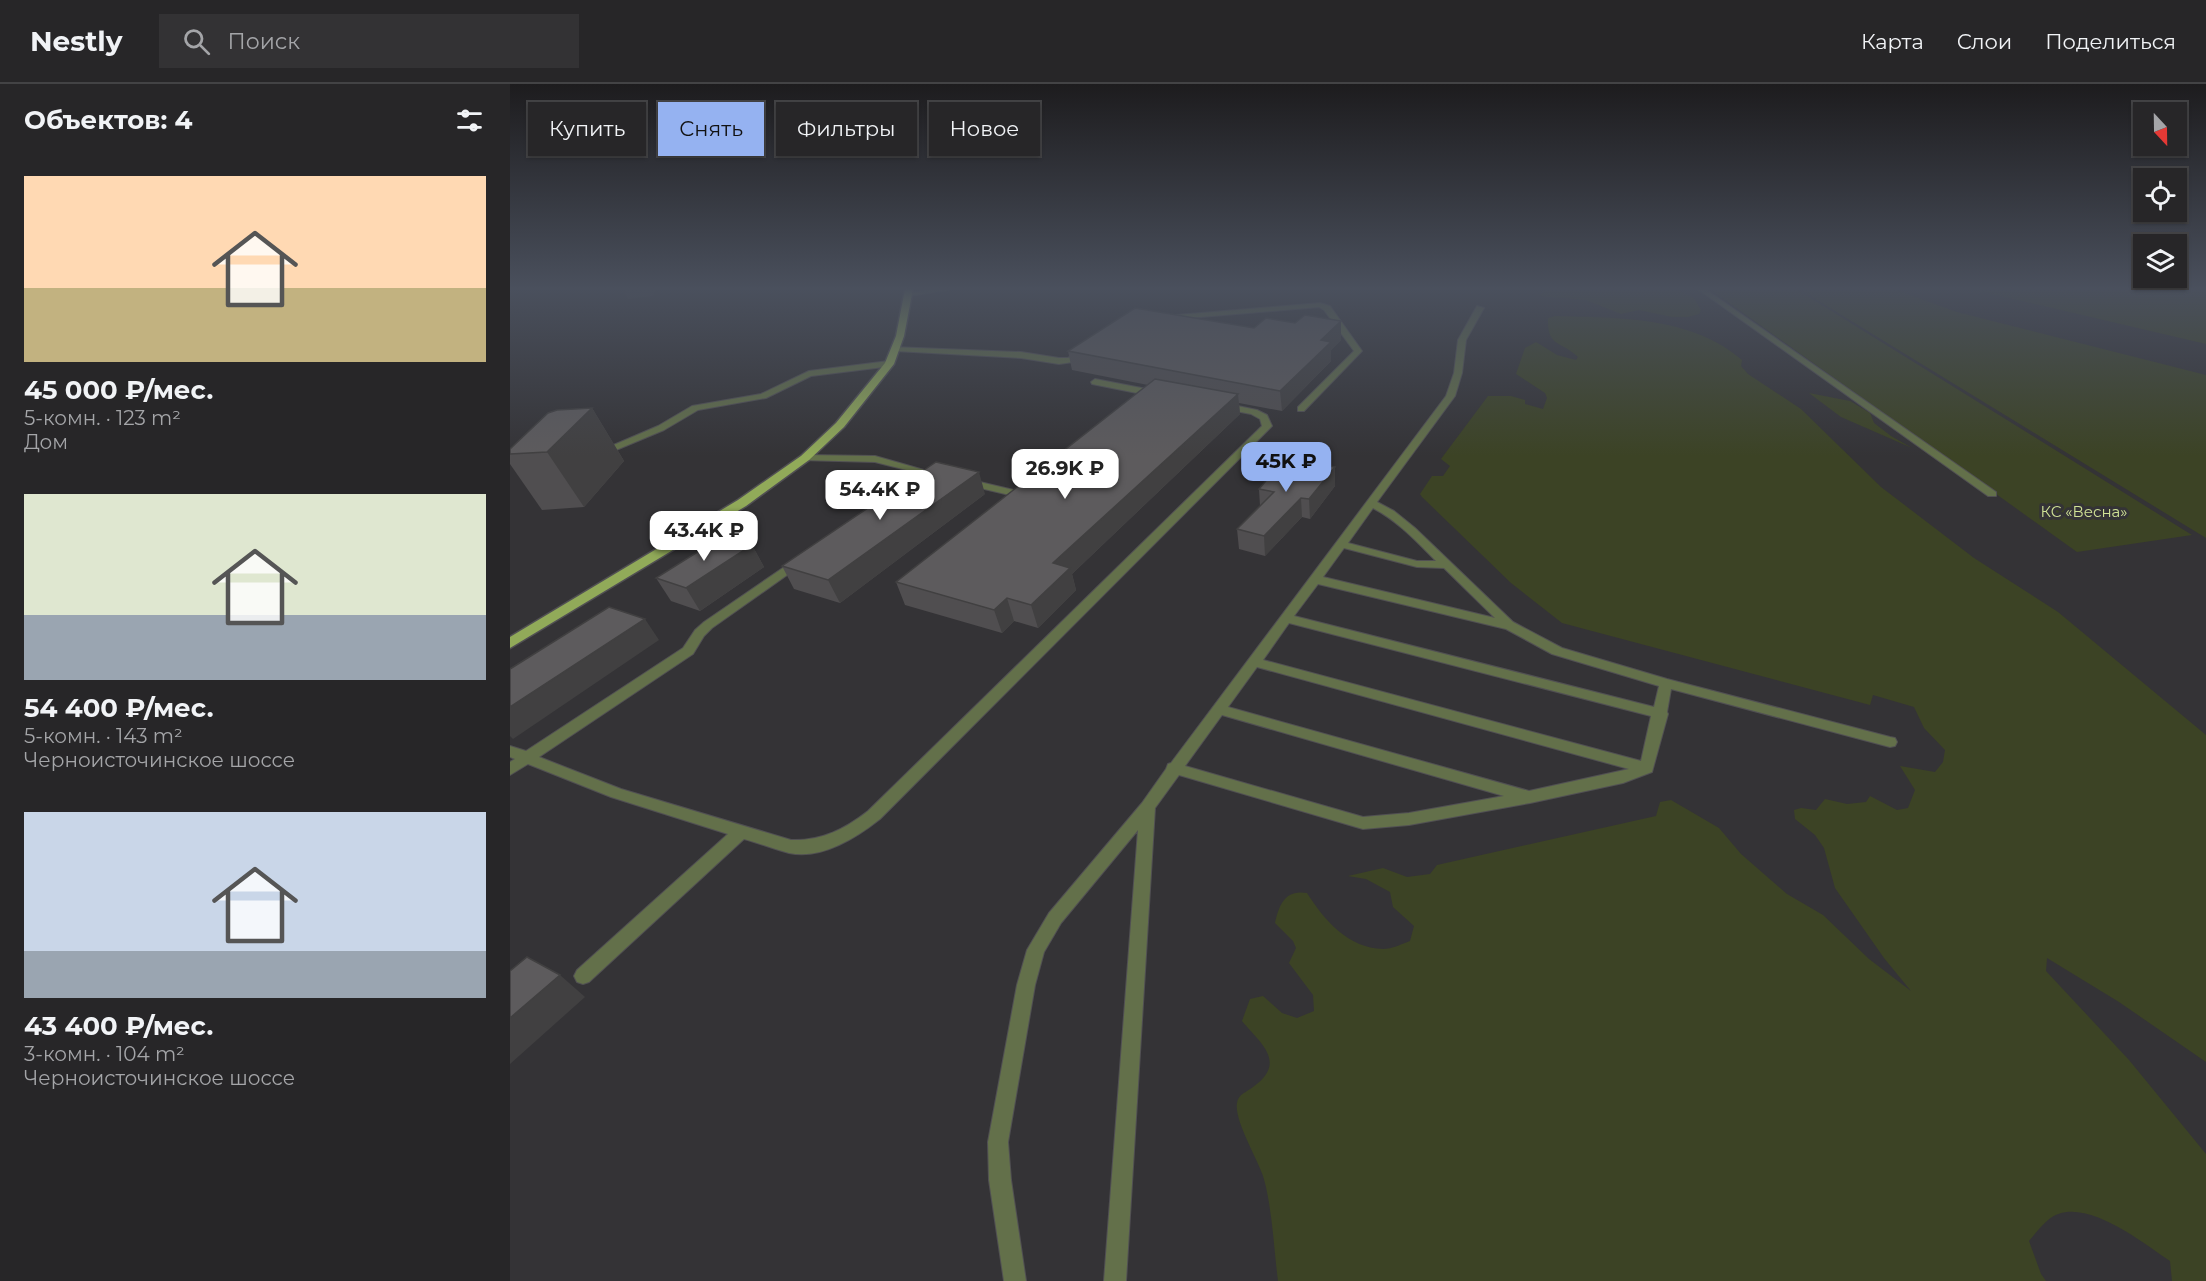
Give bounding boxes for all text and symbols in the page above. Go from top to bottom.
search box [159,14,579,68]
text: Nestly [30,24,123,58]
icon: search [180,25,213,58]
text: Поиск [228,28,300,55]
text: Карта [1861,29,1924,54]
text: Слои [1957,29,2012,54]
text: Поделиться [2045,29,2176,54]
chip: Купить [528,102,646,156]
chip: Снять [658,102,764,156]
chip: Фильтры [776,102,917,156]
chip: Новое [929,102,1040,156]
north arrow [2133,102,2187,156]
map controls [2133,102,2187,288]
text: Объектов: 4 [24,104,193,136]
icon: filters [453,104,486,137]
button: locate [2133,168,2187,222]
icon: home [201,215,309,323]
button: layers [2133,234,2187,288]
text: 45 000 ₽/мес. [24,374,213,406]
text: 5-комн. · 123 m² [24,406,181,430]
text: Дом [24,430,68,454]
pin: 45K ₽ [1244,442,1328,493]
pin: 26.9K ₽ [1010,449,1120,500]
text: 45K ₽ [1255,449,1317,473]
text: 26.9K ₽ [1026,456,1104,480]
pin: 54.4K ₽ [825,470,935,521]
text: 54.4K ₽ [839,477,921,501]
park label: КС «Весна» [2041,502,2127,521]
pin: 43.4K ₽ [649,511,759,562]
text: 43.4K ₽ [664,518,744,542]
icon: home [201,533,309,641]
text: 54 400 ₽/мес. [24,692,214,724]
text: 5-комн. · 143 m² [24,724,183,748]
text: Черноисточинское шоссе [24,748,295,772]
icon: home [201,851,309,959]
text: 43 400 ₽/мес. [24,1010,213,1042]
text: 3-комн. · 104 m² [24,1042,185,1066]
text: Черноисточинское шоссе [24,1066,295,1090]

